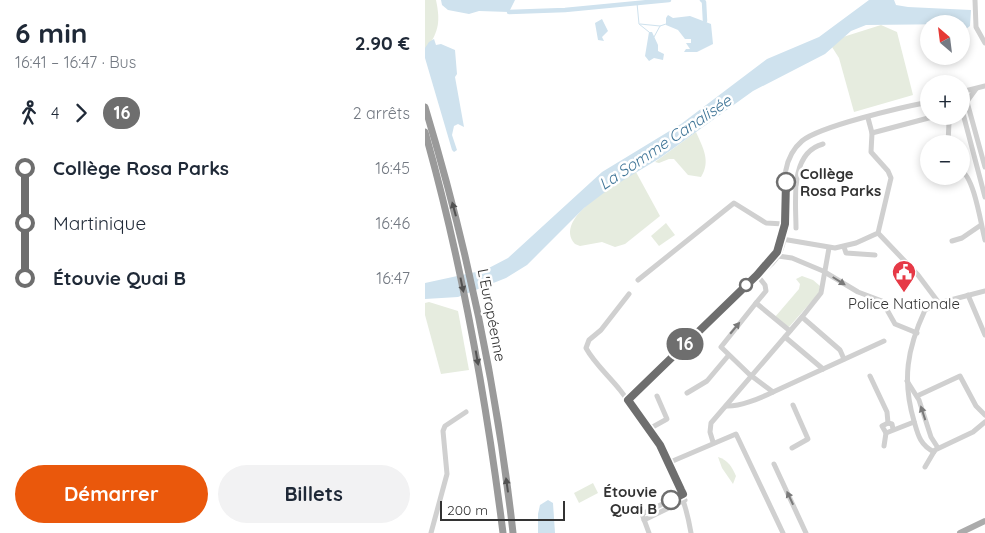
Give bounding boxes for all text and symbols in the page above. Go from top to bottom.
text: 6 min [15,15,87,50]
north arrow [920,15,970,65]
map controls [920,15,970,185]
text: 2.90 € [355,31,410,55]
text: 16:41 – 16:47 · Bus [15,52,136,72]
button: + [920,75,970,125]
water label: La Somme Canalisée [595,90,736,194]
icon: walk [15,99,43,127]
icon: forward [67,99,95,127]
text: 16 [113,101,130,124]
text: 4 [51,103,59,123]
text: 2 arrêts [353,103,410,123]
button: − [920,135,970,185]
text: Collège Rosa Parks [53,156,229,180]
text: 16:45 [375,158,410,178]
place label: Collège Rosa Parks [800,164,881,200]
marker: Collège Rosa Parks [776,172,796,192]
one-way arrow [450,202,458,217]
text: Martinique [53,211,146,235]
text: 16:46 [375,213,410,233]
public building icon: Police Nationale [891,259,917,293]
text: Étouvie Quai B [53,266,186,290]
street label: L'Européenne [474,267,510,363]
text: 16:47 [376,268,410,288]
one-way arrow [833,276,846,285]
one-way arrow [458,277,466,292]
unlabelled marker [739,278,753,292]
place label: Police Nationale [848,294,960,313]
one-way arrow [730,322,741,335]
line badge: 16 [663,328,707,360]
text: 16 [677,332,693,355]
one-way arrow [473,351,481,367]
one-way arrow [919,405,927,420]
button: Démarrer [15,465,208,523]
button: Billets [218,465,410,523]
one-way arrow [503,476,511,492]
place label: Étouvie Quai B [603,482,657,518]
marker: Étouvie Quai B [661,490,681,510]
one-way arrow [786,491,794,505]
scale bar [440,498,565,521]
text: 200 m [447,501,488,519]

